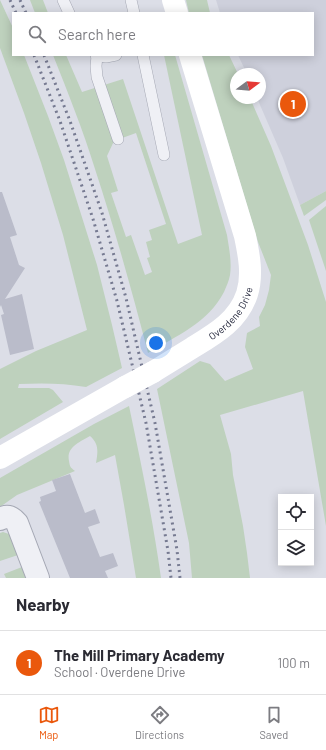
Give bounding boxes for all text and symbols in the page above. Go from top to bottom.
search box [12,12,314,56]
icon: search [26,23,48,45]
text: Search here [58,25,136,43]
north arrow [230,68,266,104]
pin: 1 [280,89,306,119]
street label: Overdene Drive [206,286,255,342]
your location [146,333,166,353]
map controls [278,494,314,566]
button: locate [278,494,314,530]
button: layers [278,530,314,566]
text: Nearby [16,594,70,614]
text: The Mill Primary Academy [54,646,225,664]
text: 1 [27,655,31,671]
text: 100 m [277,655,310,671]
text: School · Overdene Drive [54,664,185,680]
tab: Map [38,704,60,741]
tab: Directions [135,704,184,741]
tab: Saved [259,704,288,741]

